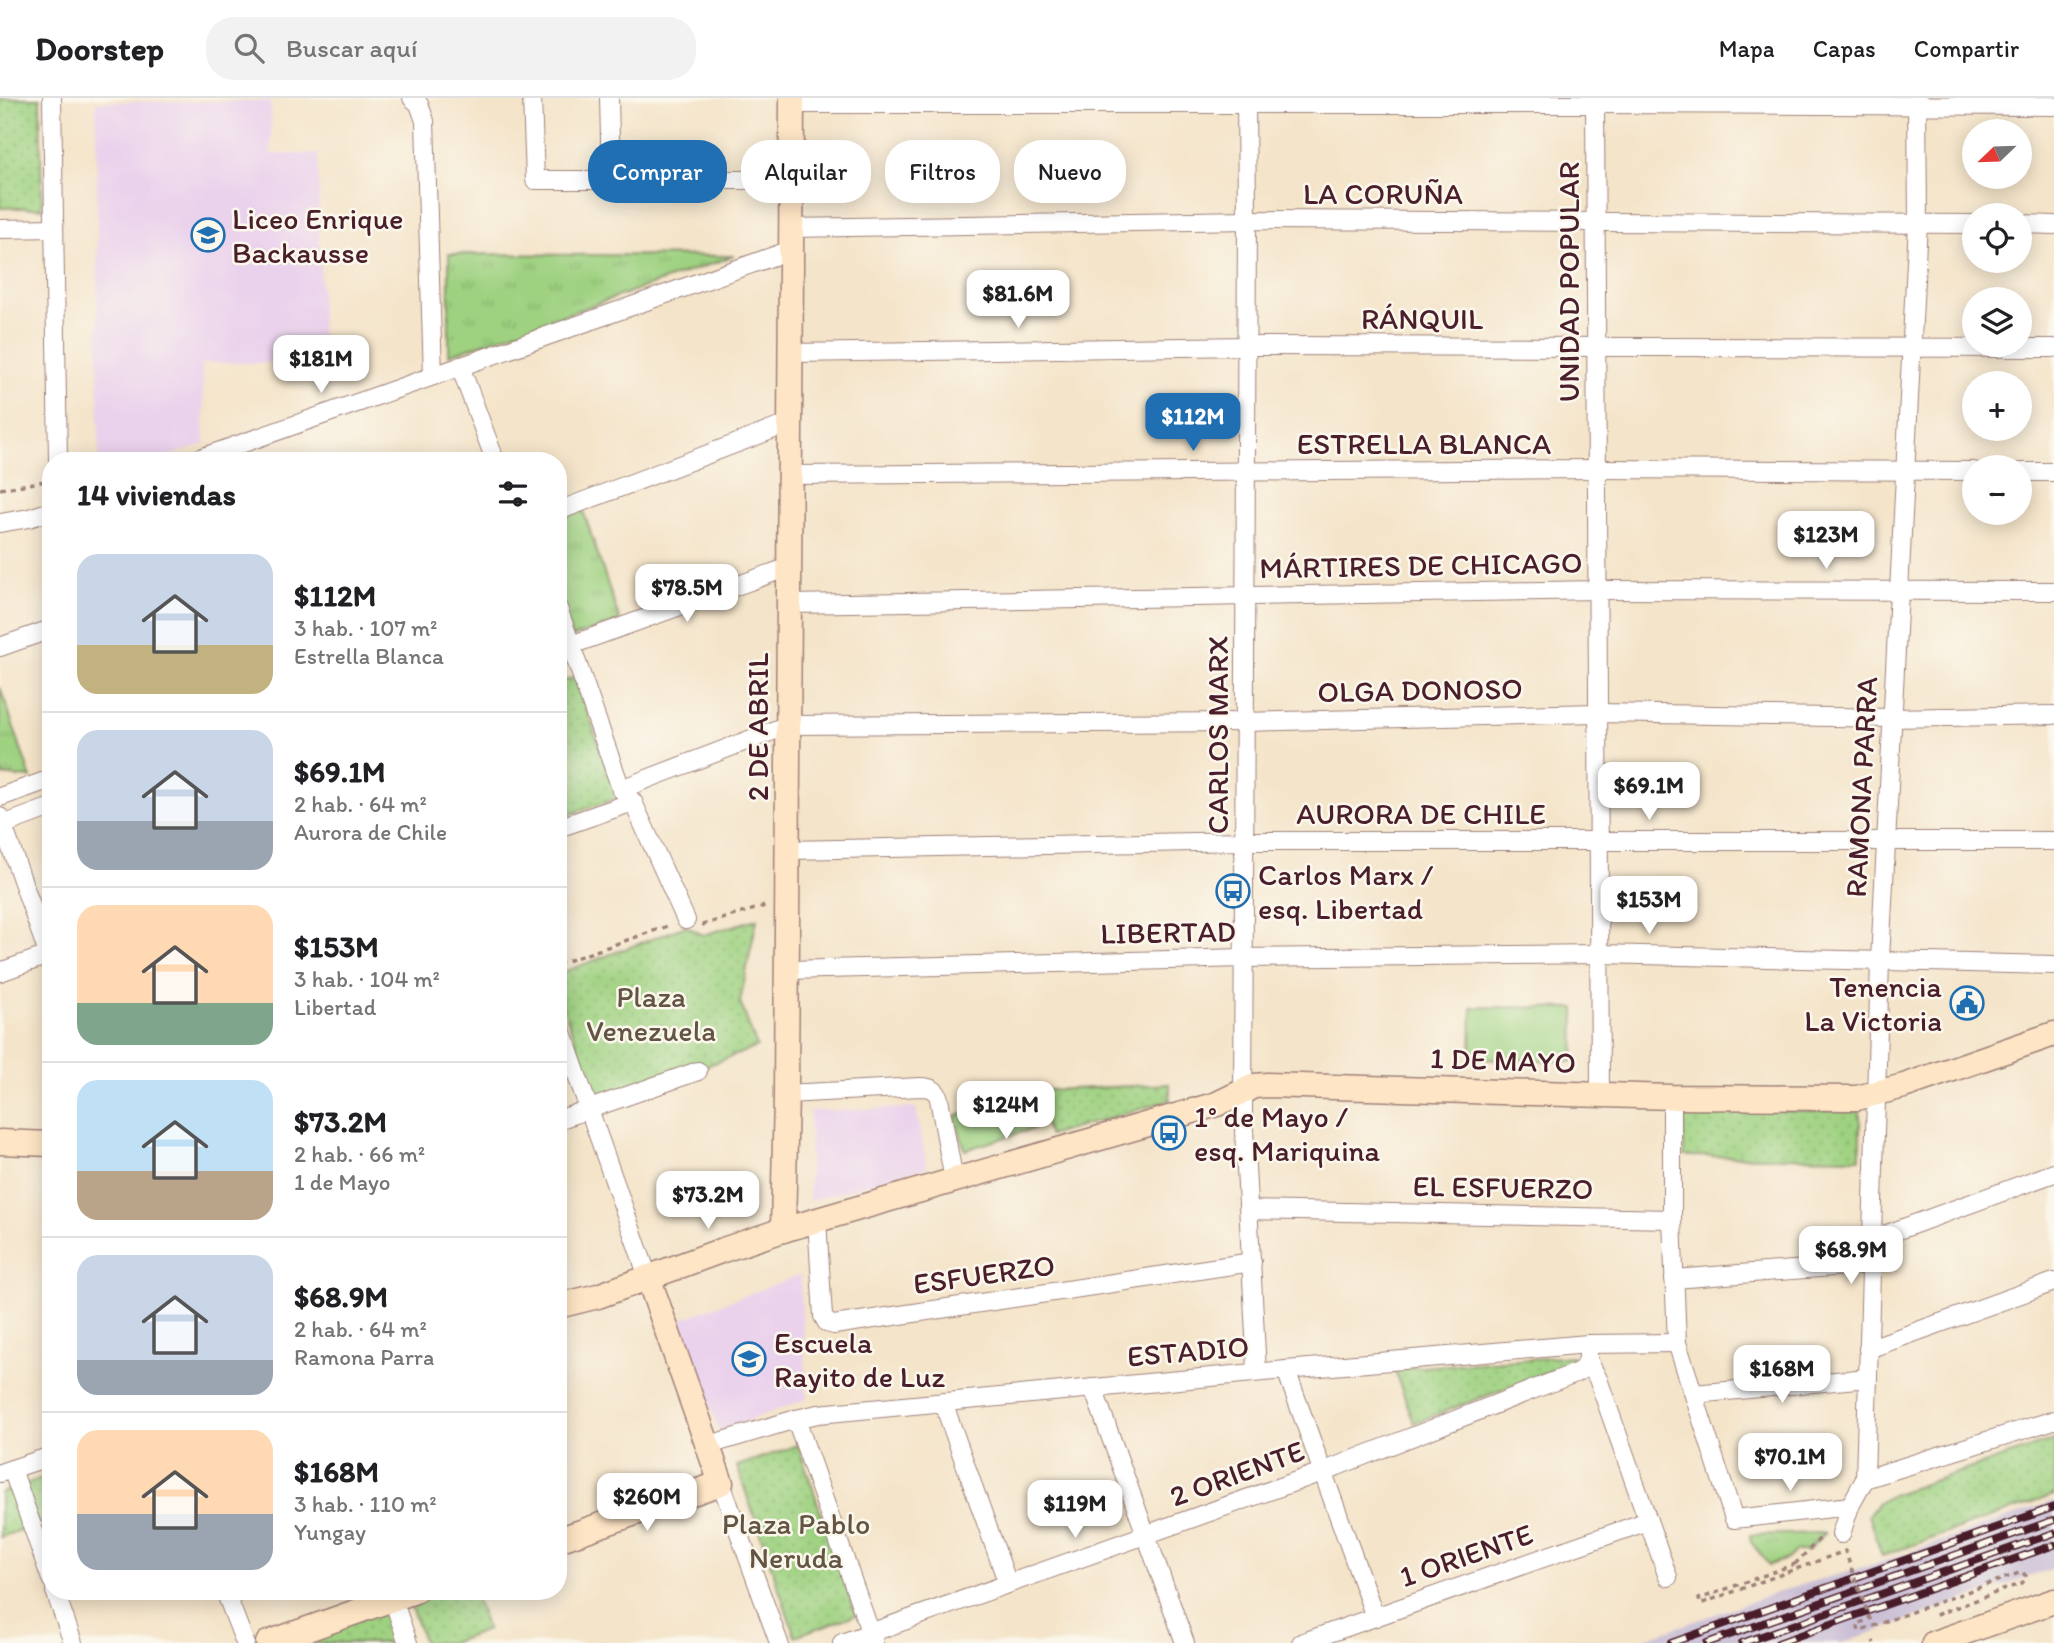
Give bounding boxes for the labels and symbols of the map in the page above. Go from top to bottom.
north arrow [1962,119,2032,189]
street label: UNIDAD POPULAR [1550,161,1587,403]
street label: LA CORUÑA [1303,175,1463,212]
place label: Liceo Enrique Backausse [232,200,403,271]
school or university icon: Liceo Enrique Backausse [189,216,227,254]
pin: $81.6M [961,271,1075,330]
street label: RÁNQUIL [1361,300,1483,337]
pin: $181M [272,336,370,395]
pin: $112M [1144,394,1242,453]
street label: ESTRELLA BLANCA [1297,425,1551,462]
pin: $123M [1777,512,1875,571]
street label: MÁRTIRES DE CHICAGO [1259,544,1583,586]
pin: $78.5M [630,564,744,624]
street label: CARLOS MARX [1199,636,1236,834]
street label: 2 DE ABRIL [739,653,776,801]
street label: OLGA DONOSO [1317,670,1523,710]
street label: RAMONA PARRA [1837,676,1885,898]
pin: $69.1M [1592,762,1706,822]
street label: AURORA DE CHILE [1296,795,1546,832]
place label: Carlos Marx / esq. Libertad [1258,856,1434,927]
bus stop icon: Carlos Marx / esq. Libertad [1214,872,1252,910]
pin: $153M [1600,876,1698,936]
street label: LIBERTAD [1100,912,1236,952]
place label: Tenencia La Victoria [1804,968,1942,1039]
park label: Plaza Venezuela [586,978,716,1049]
public building icon: Tenencia La Victoria [1948,984,1986,1022]
street label: 1 DE MAYO [1429,1039,1577,1081]
pin: $124M [957,1082,1055,1141]
place label: 1° de Mayo / esq. Mariquina [1194,1098,1381,1169]
bus stop icon: 1° de Mayo / esq. Mariquina [1150,1114,1188,1152]
street label: EL ESFUERZO [1412,1167,1594,1207]
pin: $73.2M [651,1172,765,1231]
pin: $68.9M [1794,1226,1908,1286]
street label: ESFUERZO [911,1246,1057,1302]
place label: Escuela Rayito de Luz [774,1324,945,1395]
street label: ESTADIO [1126,1327,1250,1375]
school or university icon: Escuela Rayito de Luz [730,1340,768,1378]
pin: $168M [1733,1346,1831,1405]
street label: 2 ORIENTE [1165,1432,1309,1514]
pin: $70.1M [1733,1434,1847,1493]
pin: $260M [598,1474,696,1533]
pin: $119M [1026,1480,1124,1540]
park label: Plaza Pablo Neruda [722,1505,870,1576]
street label: 1 ORIENTE [1394,1515,1538,1595]

